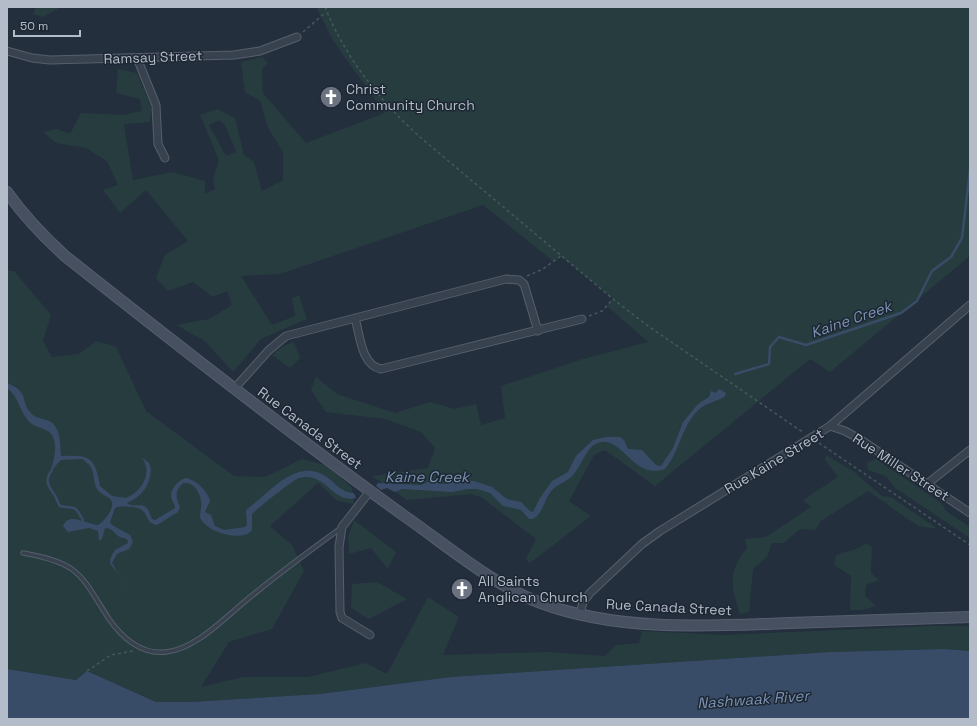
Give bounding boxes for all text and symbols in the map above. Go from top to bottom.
scale bar [14,12,80,38]
text: 50 m [20,18,48,34]
street label: Ramsay Street [103,46,203,68]
place label: Christ Community Church [346,80,475,114]
church icon: Christ Community Church [318,84,344,110]
water label: Kaine Creek [808,296,896,342]
street label: Rue Canada Street [254,383,366,473]
street label: Rue Kaine Street [721,424,827,498]
street label: Rue Miller Street [849,429,953,505]
water label: Kaine Creek [385,467,471,486]
place label: All Saints Anglican Church [478,572,588,606]
church icon: All Saints Anglican Church [449,576,475,602]
street label: Rue Canada Street [606,595,732,619]
water label: Nashwaak River [696,686,811,712]

